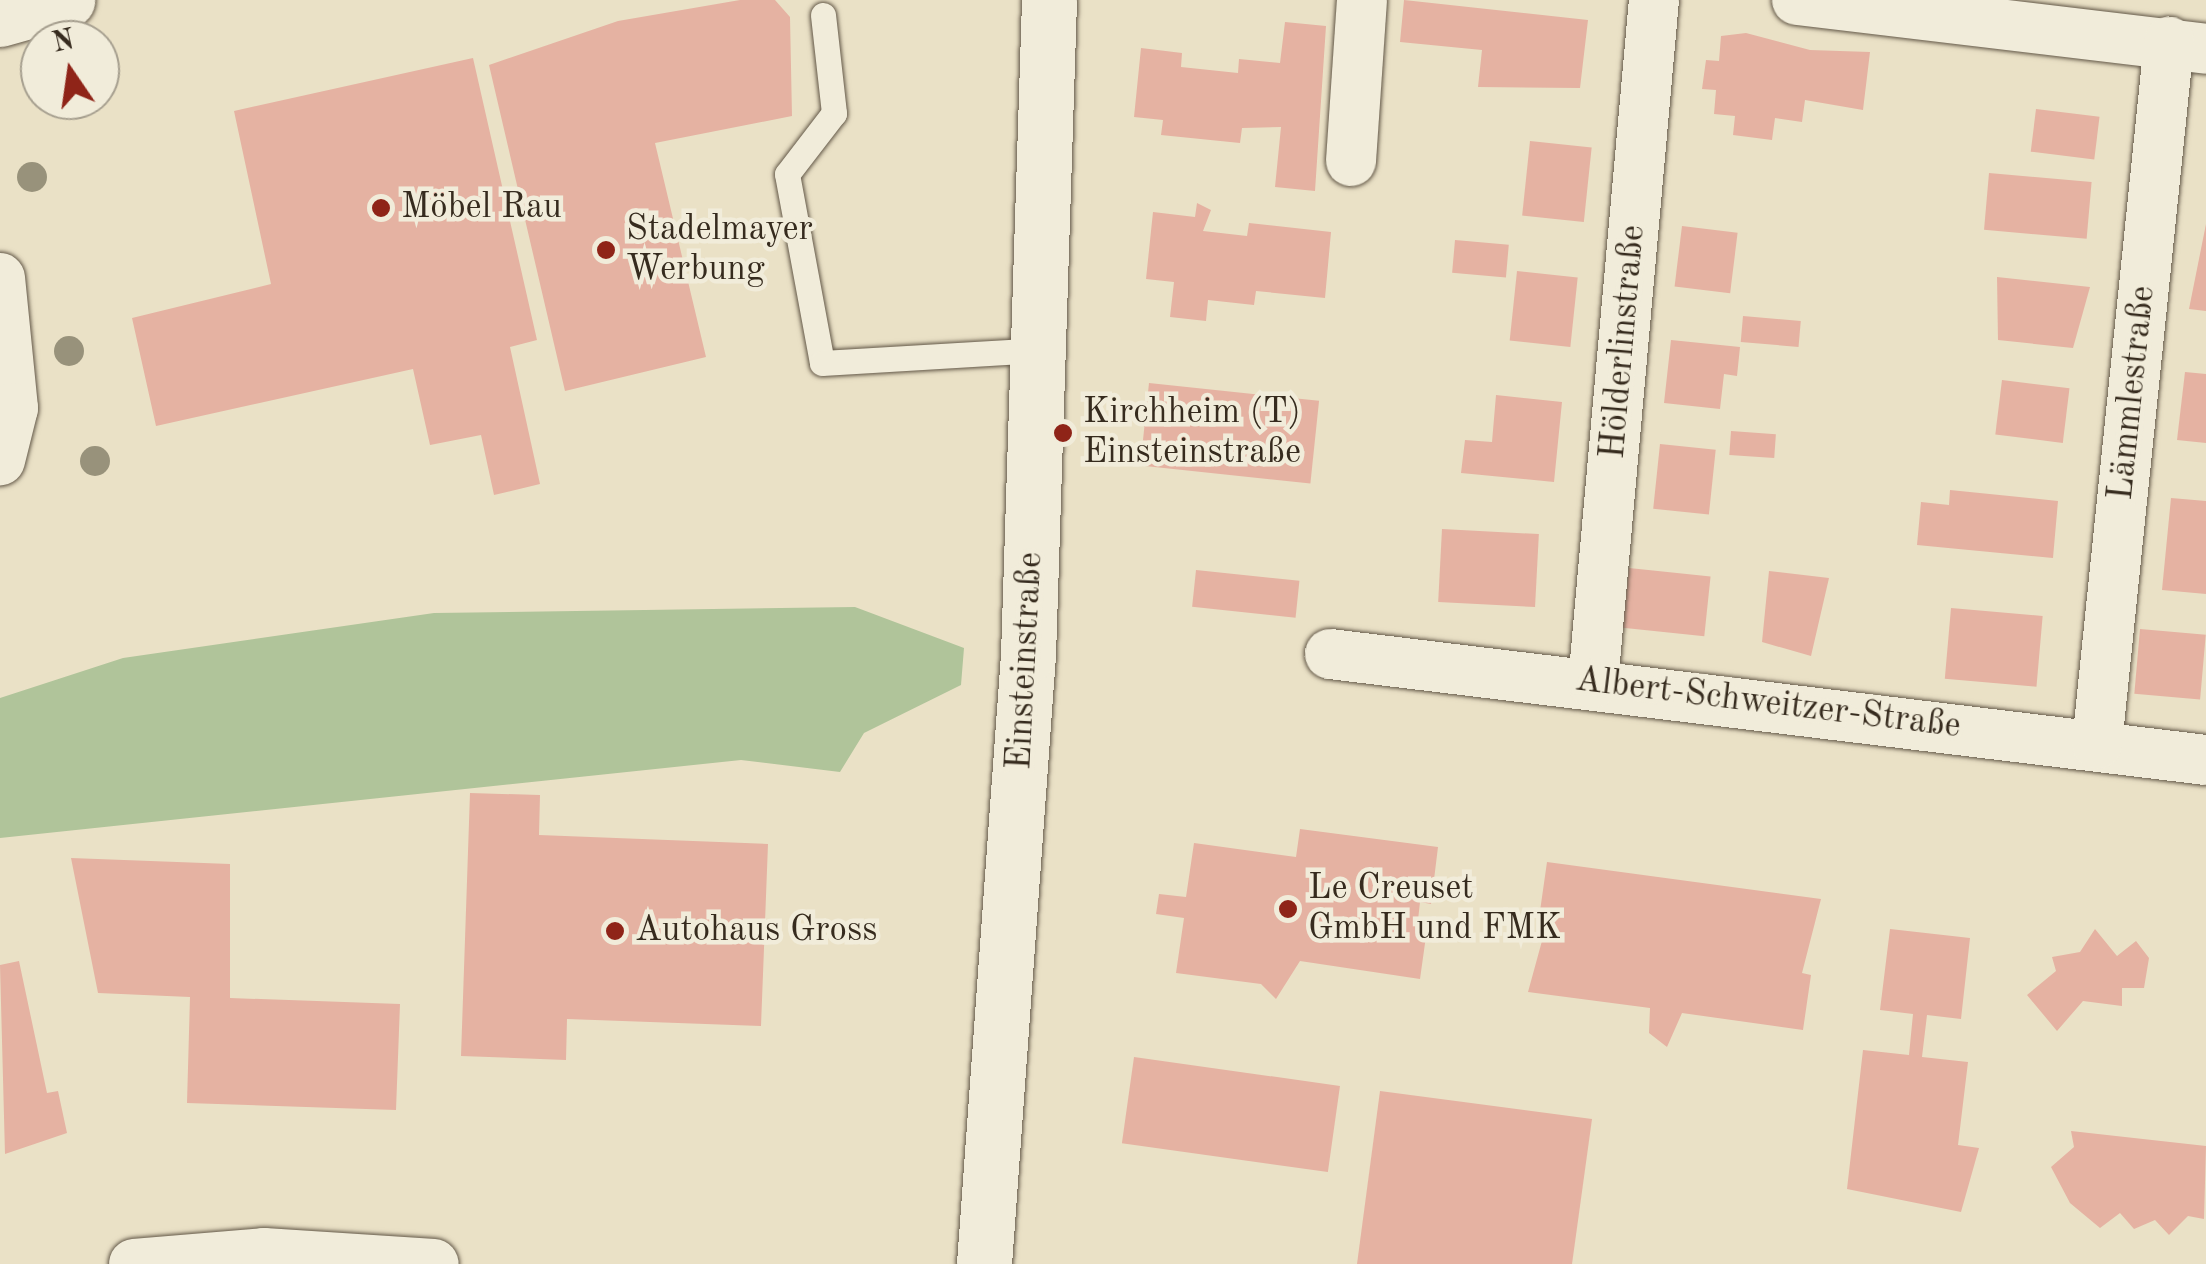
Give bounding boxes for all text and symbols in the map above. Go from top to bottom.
north arrow [20,20,120,120]
text: N [50,27,77,59]
place label: Möbel Rau [401,187,562,229]
marker: Möbel Rau [370,197,392,219]
place label: Stadelmayer Werbung [626,209,813,291]
street label: Hölderlinstraße [1593,223,1655,461]
marker: Stadelmayer Werbung [595,239,617,261]
street label: Lämmlestraße [2101,284,2165,502]
place label: Kirchheim (T) Einsteinstraße [1083,392,1301,474]
marker: Kirchheim (T) Einsteinstraße [1052,422,1074,444]
street label: Einsteinstraße [999,551,1053,771]
street label: Albert-Schweitzer-Straße [1573,660,1963,748]
place label: Le Creuset GmbH und FMK [1308,868,1561,950]
marker: Le Creuset GmbH und FMK [1277,898,1299,920]
place label: Autohaus Gross [635,910,877,952]
marker: Autohaus Gross [604,920,626,942]

